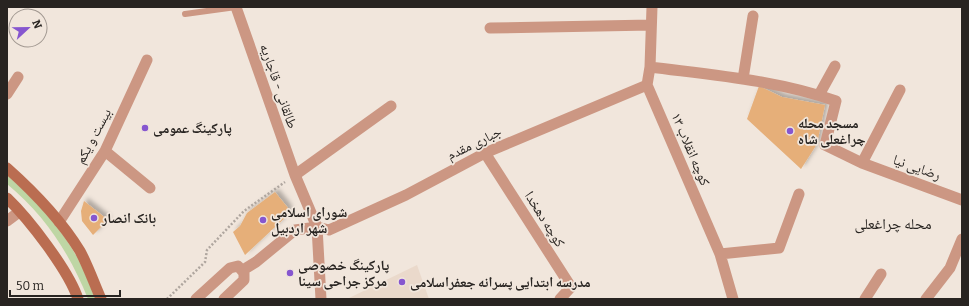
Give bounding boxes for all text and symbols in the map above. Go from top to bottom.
north arrow [8,8,48,48]
text: N [29,18,45,31]
street label: طالقانی - قاجاریه [256,42,301,131]
street label: بیست و یکم [72,105,116,167]
street label: کوچه انقلاب ۱۳ [668,110,714,188]
place label: مسجد محله چراغعلی شاه [798,115,866,148]
place label: پارکینگ عمومی [153,120,232,137]
marker: پارکینگ عمومی [140,123,150,133]
street label: جباری مقدم [444,123,505,165]
marker: مسجد محله چراغعلی شاه [785,126,795,136]
street label: رضایی نیا [891,151,943,184]
street label: کوچه دهخدا [521,188,568,250]
place label: شورای اسلامی شهر اردبیل [271,204,347,237]
place label: بانک انصار [101,210,156,227]
marker: بانک انصار [89,213,99,223]
marker: شورای اسلامی شهر اردبیل [258,215,268,225]
district label: محله چراغعلی [854,215,932,234]
place label: پارکینگ خصوصی مرکز جراحی سینا [298,257,389,290]
marker: پارکینگ خصوصی مرکز جراحی سینا [285,268,295,278]
scale bar [10,272,120,298]
place label: مدرسه ابتدایی پسرانه جعفراسلامی [410,274,591,291]
marker: مدرسه ابتدایی پسرانه جعفراسلامی [397,277,407,287]
text: 50 m [16,279,45,293]

